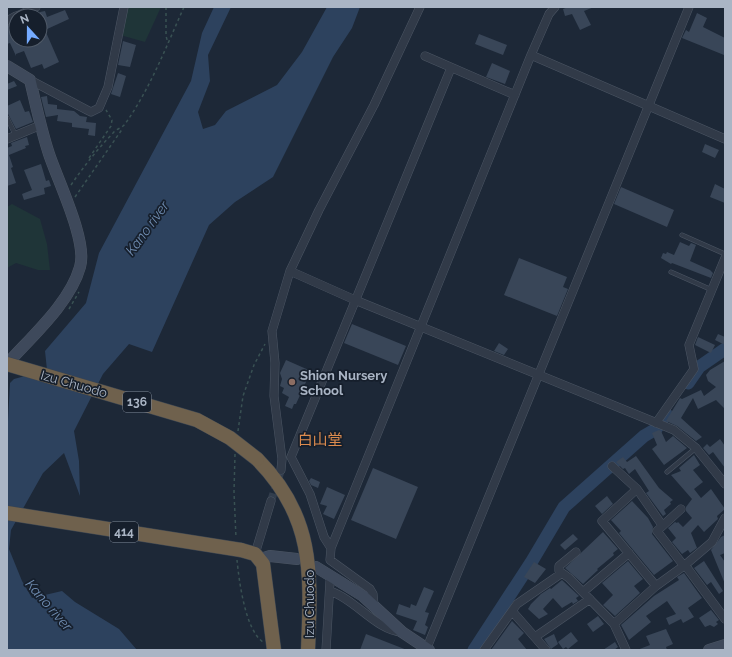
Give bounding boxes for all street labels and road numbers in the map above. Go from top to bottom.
street label: Izu Chuodo [39,367,109,401]
road number: 136 [123,392,151,412]
road number: 414 [110,522,138,542]
street label: Izu Chuodo [302,570,317,638]

